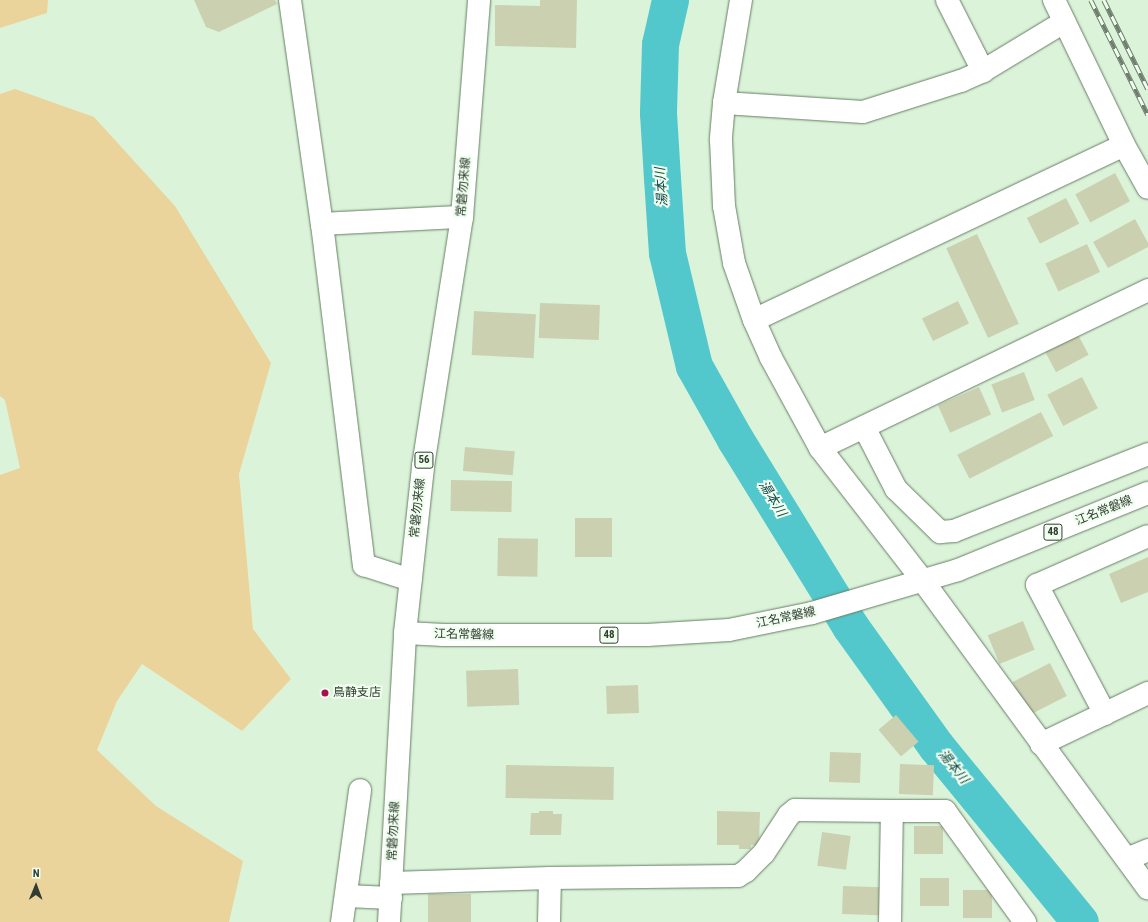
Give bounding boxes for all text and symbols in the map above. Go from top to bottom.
street label: 常磐勿来線 [454,156,474,218]
water label: 湯本川 [653,167,671,207]
road number: 56 [414,451,434,469]
street label: 常磐勿来線 [408,477,428,539]
water label: 湯本川 [755,478,789,520]
street label: 江名常磐線 [1073,493,1135,529]
road number: 48 [1043,523,1063,541]
street label: 江名常磐線 [755,605,817,631]
road number: 48 [599,626,619,644]
street label: 江名常磐線 [434,627,494,643]
place label: 鳥静支店 [333,686,381,700]
marker: 鳥静支店 [320,688,330,698]
water label: 湯本川 [935,747,971,787]
street label: 常磐勿来線 [385,801,403,861]
north arrow [16,866,56,906]
text: N [33,867,40,880]

